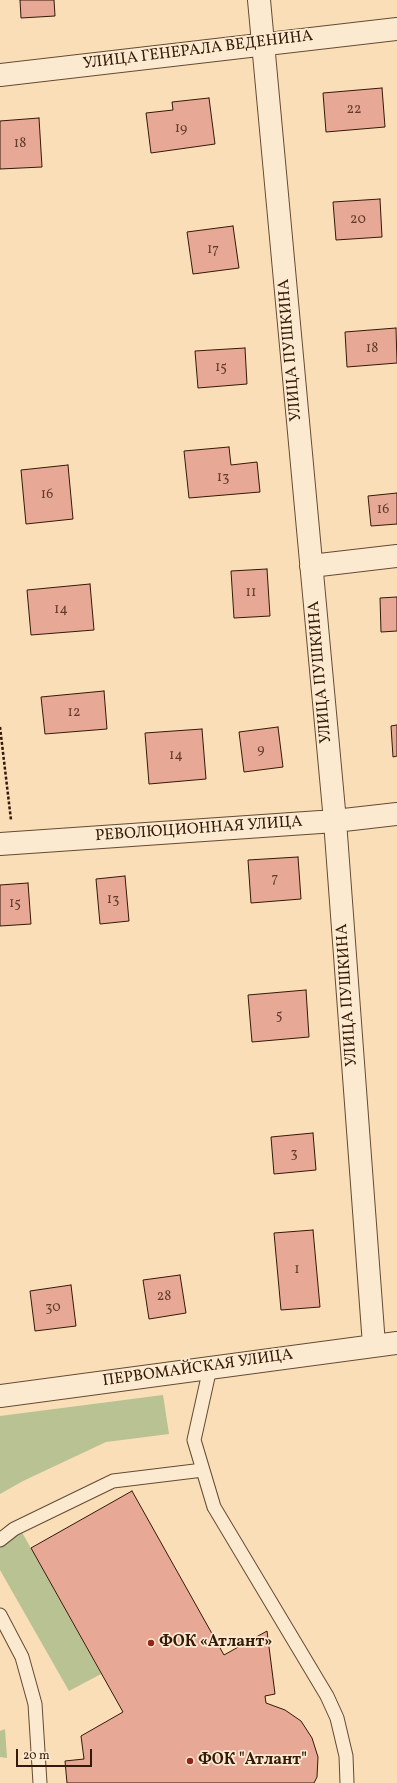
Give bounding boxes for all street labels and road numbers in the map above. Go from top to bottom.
street label: УЛИЦА ГЕНЕРАЛА ВЕДЕНИНА [82,27,314,75]
street label: УЛИЦА ПУШКИНА [275,278,307,422]
street label: УЛИЦА ПУШКИНА [305,600,337,744]
street label: РЕВОЛЮЦИОННАЯ УЛИЦА [95,813,303,847]
street label: УЛИЦА ПУШКИНА [333,923,363,1067]
street label: ПЕРВОМАЙСКАЯ УЛИЦА [102,1346,294,1392]

